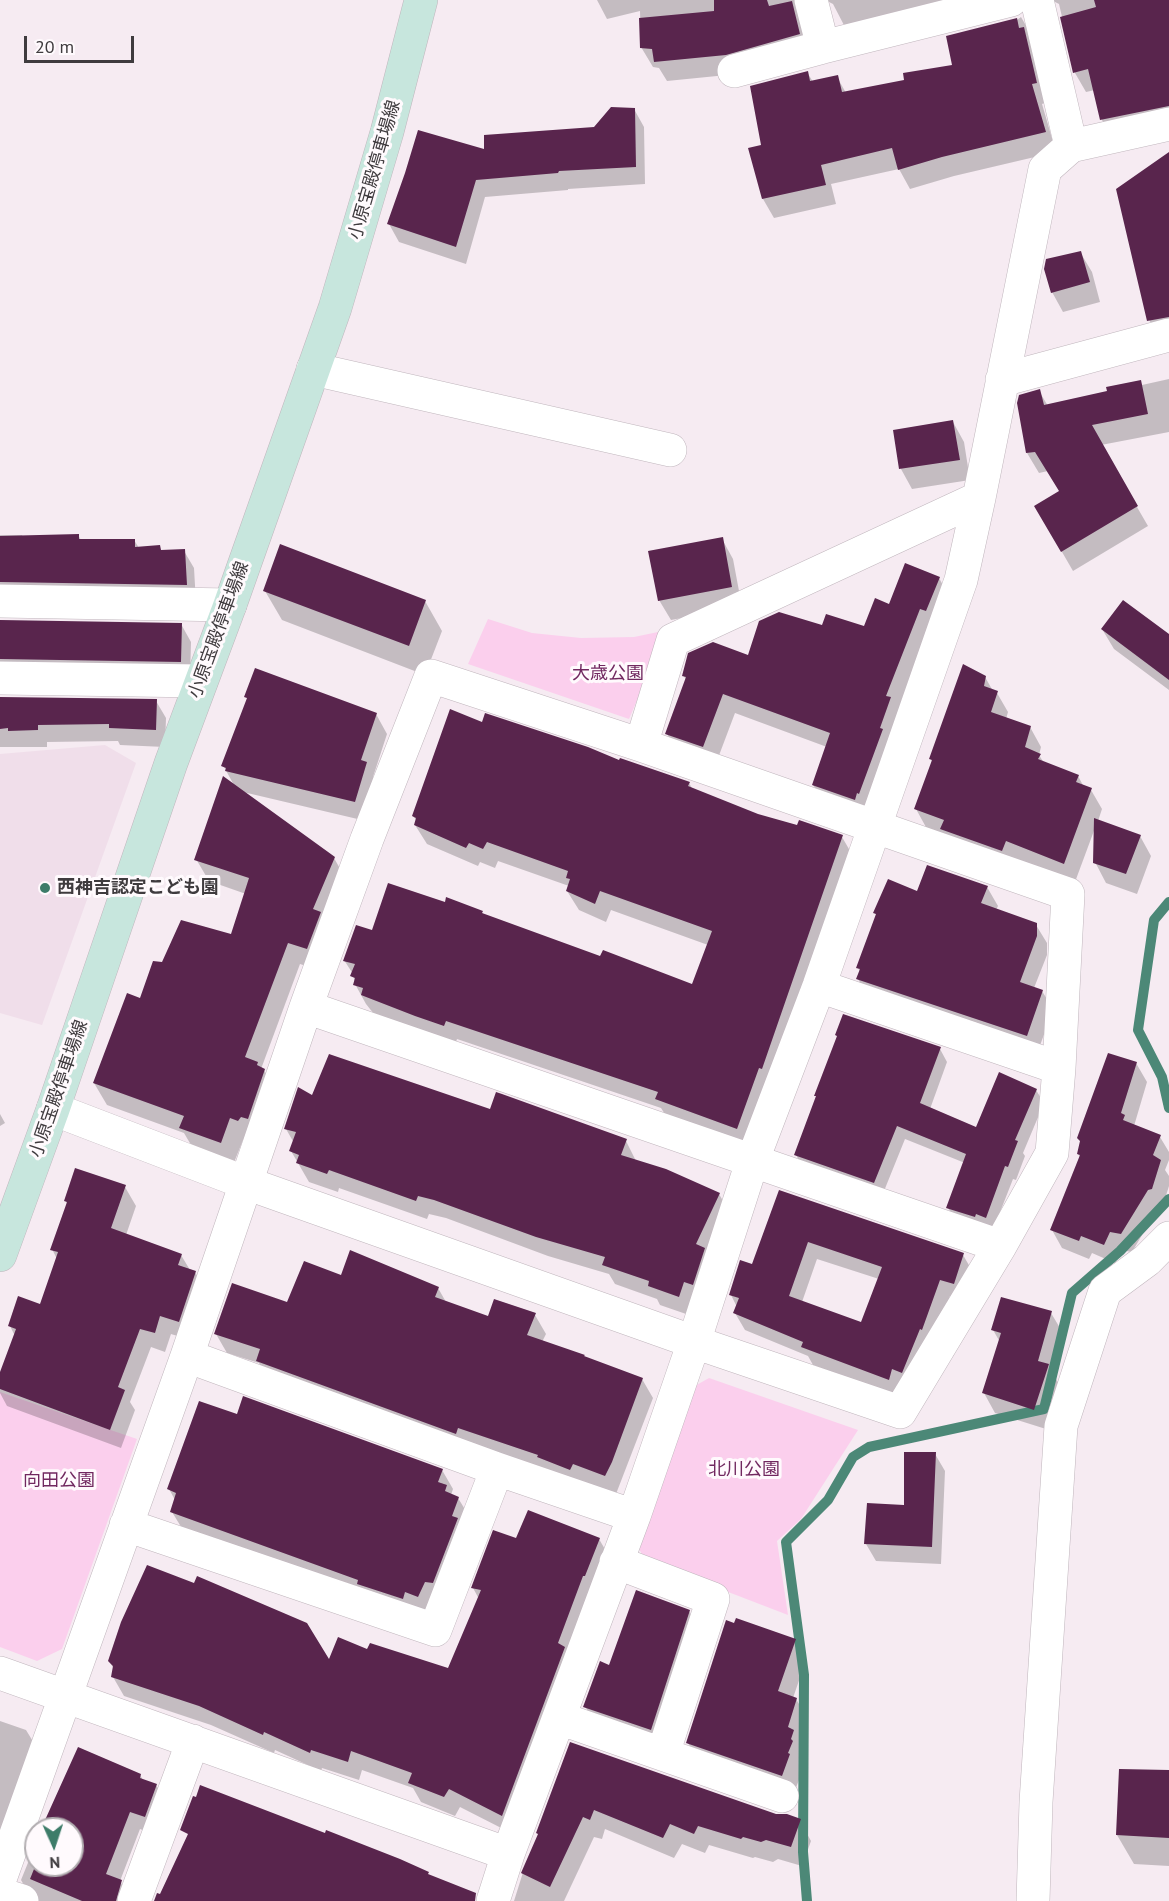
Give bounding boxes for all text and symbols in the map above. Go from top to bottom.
scale bar [27,24,136,62]
text: 20 m [35,35,74,58]
street label: 小原宝殿停車場線 [345,98,405,242]
street label: 小原宝殿停車場線 [184,559,254,701]
park label: 大歳公園 [572,663,644,685]
place label: 西神吉認定こども園 [57,877,219,899]
marker: 西神吉認定こども園 [38,881,52,895]
street label: 小原宝殿停車場線 [25,1017,93,1161]
park label: 北川公園 [708,1459,780,1481]
park label: 向田公園 [23,1470,95,1492]
north arrow [24,1817,84,1877]
text: N [49,1853,61,1873]

